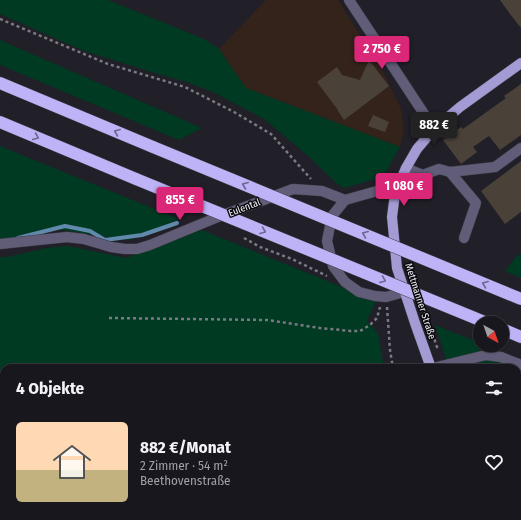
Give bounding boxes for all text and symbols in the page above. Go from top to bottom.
pin: 2 750 € [345,36,419,70]
text: 2 750 € [363,41,401,56]
pin: 882 € [406,112,462,146]
text: 882 € [419,117,449,132]
one-way arrow [113,128,120,136]
one-way arrow [32,132,39,140]
pin: 1 080 € [367,173,441,207]
text: 1 080 € [385,178,423,193]
one-way arrow [241,181,248,189]
pin: 855 € [152,187,208,221]
text: 855 € [165,192,195,207]
street label: Eulental [227,196,262,219]
one-way arrow [259,226,267,234]
one-way arrow [361,231,368,239]
street label: Mettmanner Straße [402,262,438,341]
one-way arrow [380,276,387,284]
one-way arrow [481,281,489,289]
north arrow [473,316,509,352]
map controls [473,316,509,352]
icon: filters [483,377,505,399]
text: 4 Objekte [16,378,84,399]
text: 882 €/Monat [140,437,231,458]
icon: home [48,438,96,486]
icon: heart [483,451,505,473]
text: 2 Zimmer · 54 m² [140,458,228,473]
text: Beethovenstraße [140,473,231,488]

